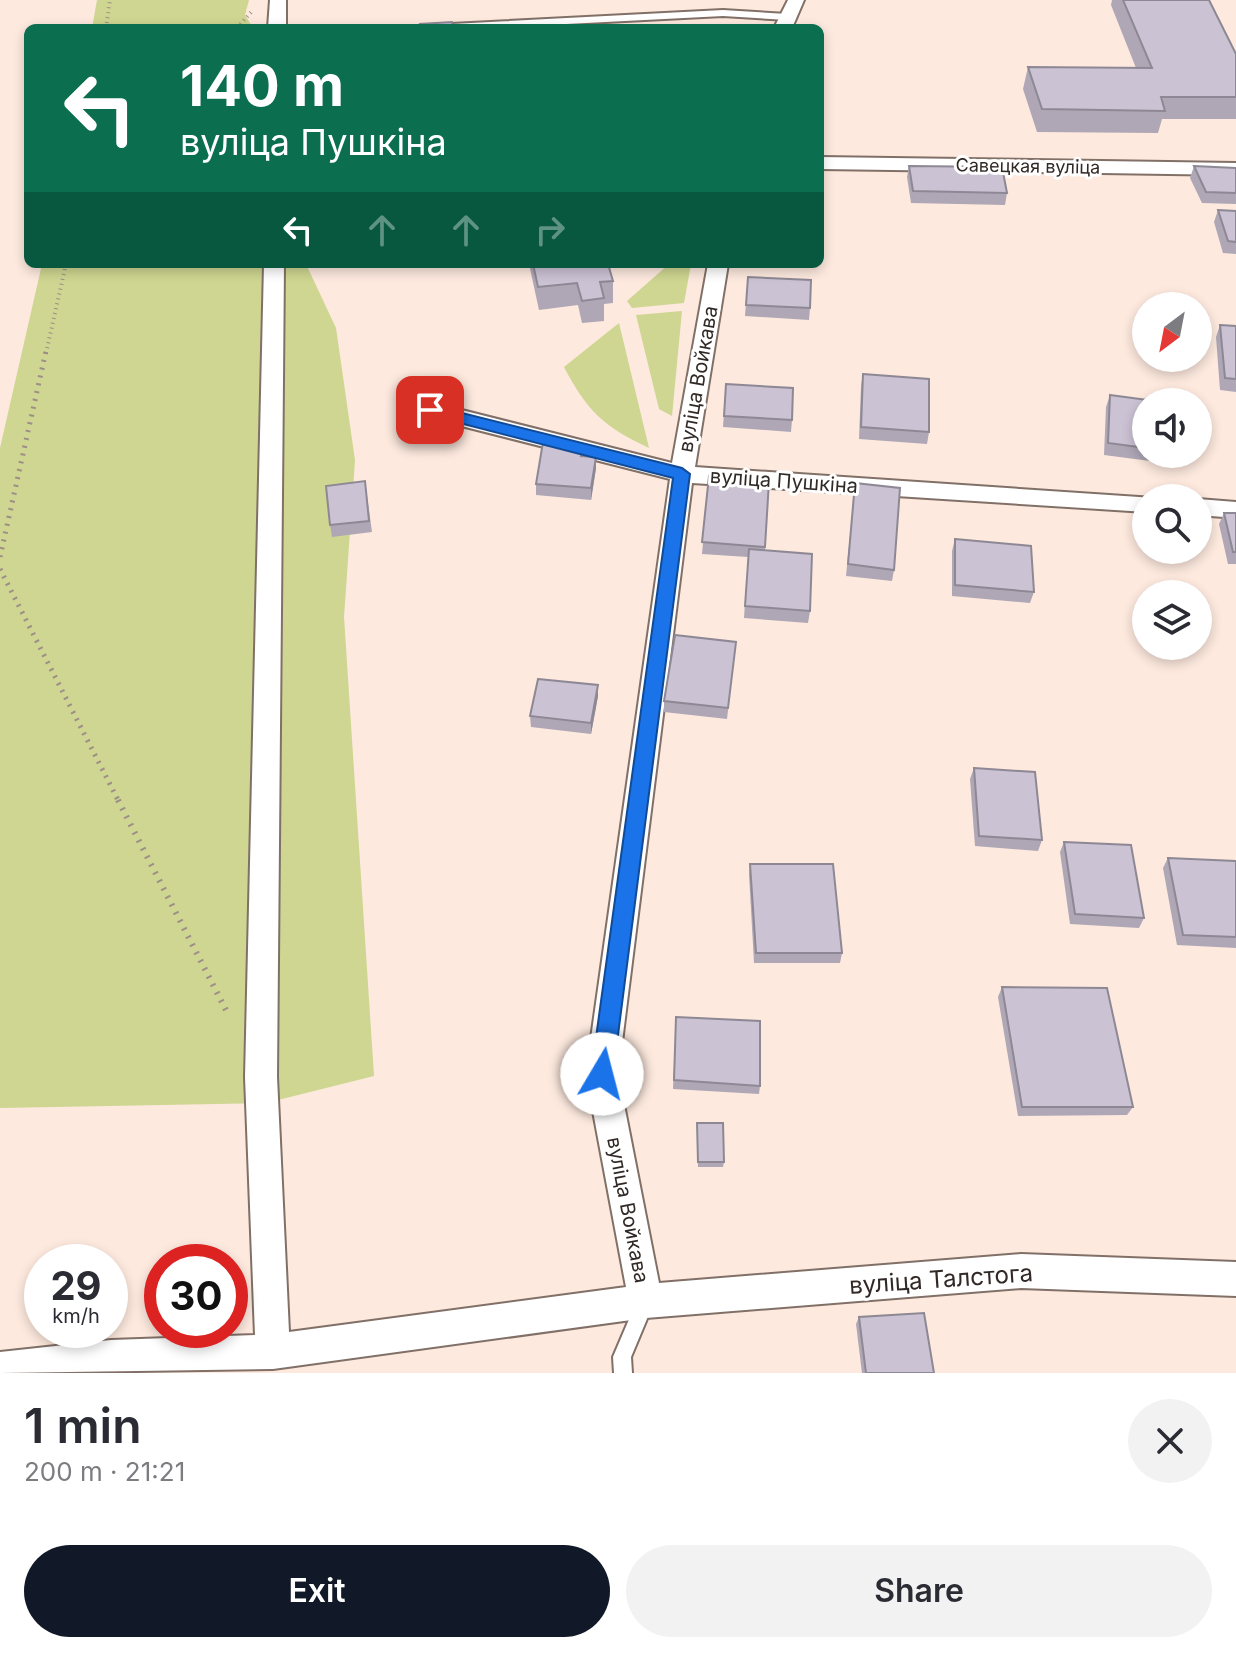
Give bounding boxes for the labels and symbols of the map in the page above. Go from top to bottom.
street label: Савецкая вуліца [956,154,1100,178]
north arrow [1132,292,1212,372]
street label: вуліца Войкава [673,304,723,454]
pin [396,376,464,444]
street label: вуліца Пушкіна [709,464,859,498]
position arrow [560,1032,644,1116]
street label: вуліца Войкава [602,1135,654,1285]
speed limit sign: 30 [144,1244,248,1348]
street label: вуліца Талстога [848,1258,1034,1300]

